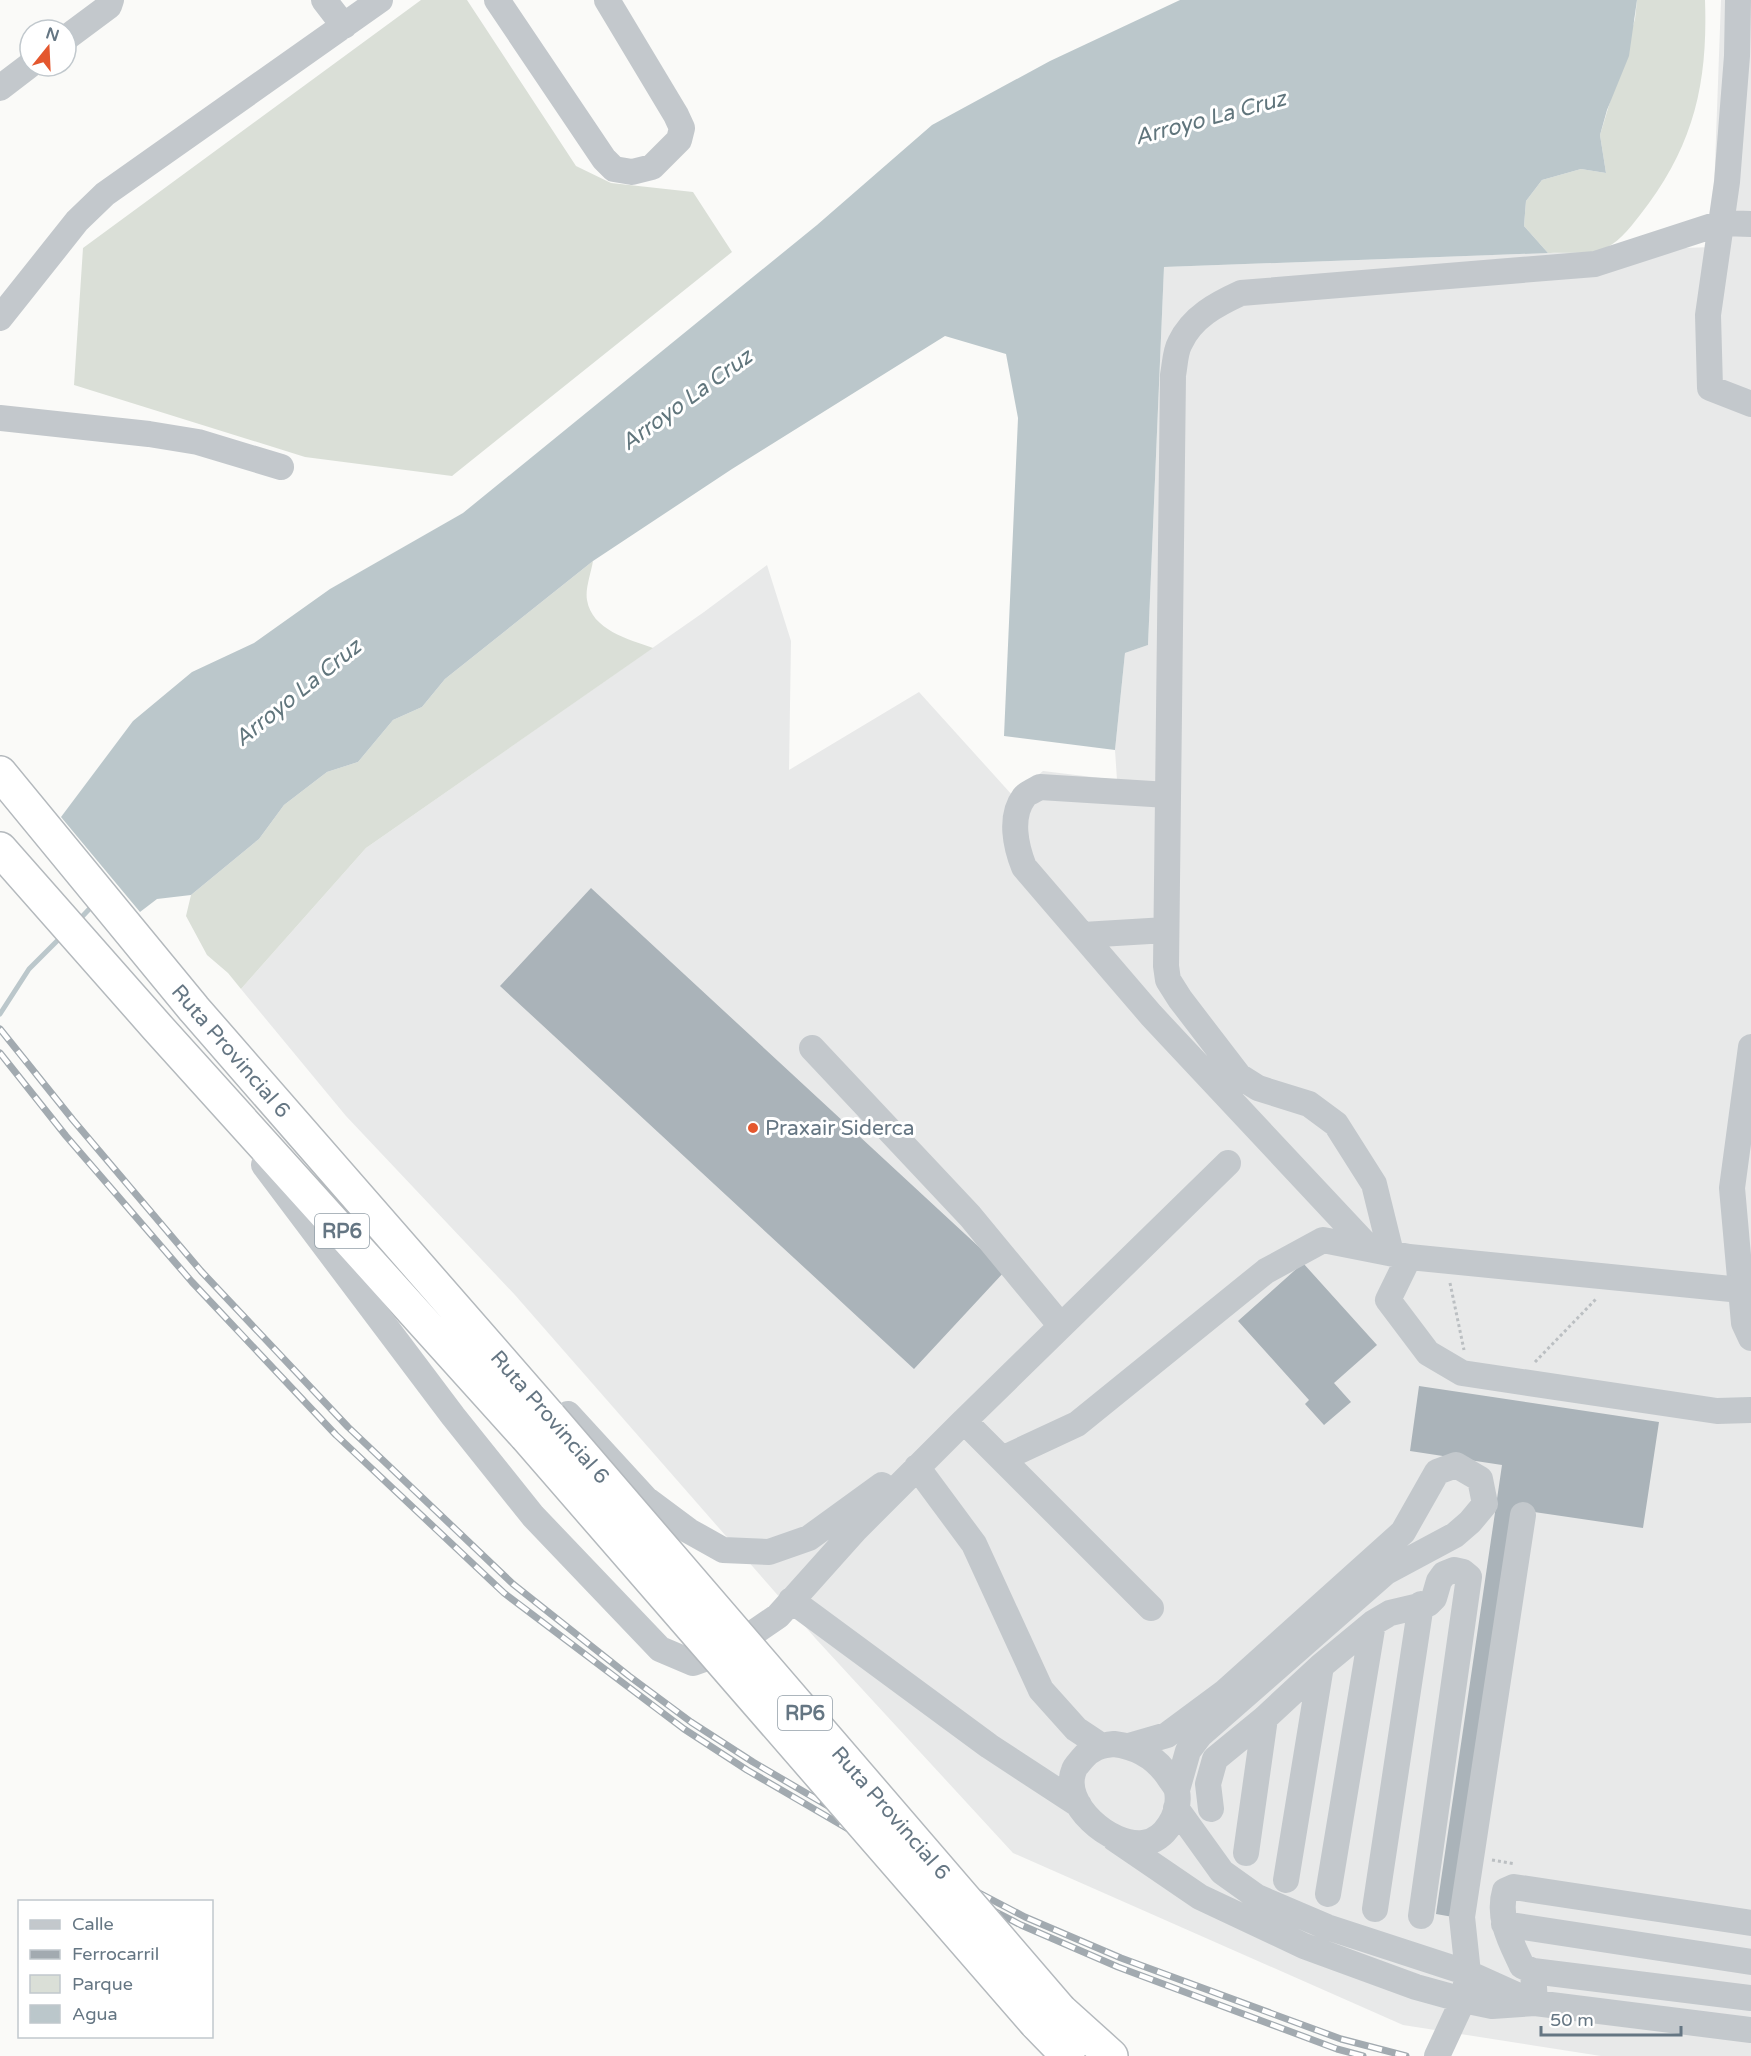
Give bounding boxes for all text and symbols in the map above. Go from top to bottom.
north arrow [18,18,78,78]
text: N [43,23,62,46]
water label: Arroyo La Cruz [1132,85,1291,151]
water label: Arroyo La Cruz [616,342,759,456]
water label: Arroyo La Cruz [229,632,368,752]
street label: Ruta Provincial 6 [166,980,295,1123]
place label: Praxair Siderca [765,1116,915,1141]
marker: Praxair Siderca [746,1121,760,1135]
road number: RP6 [315,1214,369,1248]
street label: Ruta Provincial 6 [485,1346,614,1489]
road number: RP6 [778,1696,832,1730]
street label: Ruta Provincial 6 [826,1742,955,1885]
legend [18,1900,213,2038]
text: Calle [72,1913,114,1935]
text: Ferrocarril [72,1943,159,1965]
text: Parque [72,1973,133,1995]
scale bar [1541,1999,1680,2037]
text: Agua [72,2003,118,2025]
text: 50 m [1550,2009,1594,2031]

